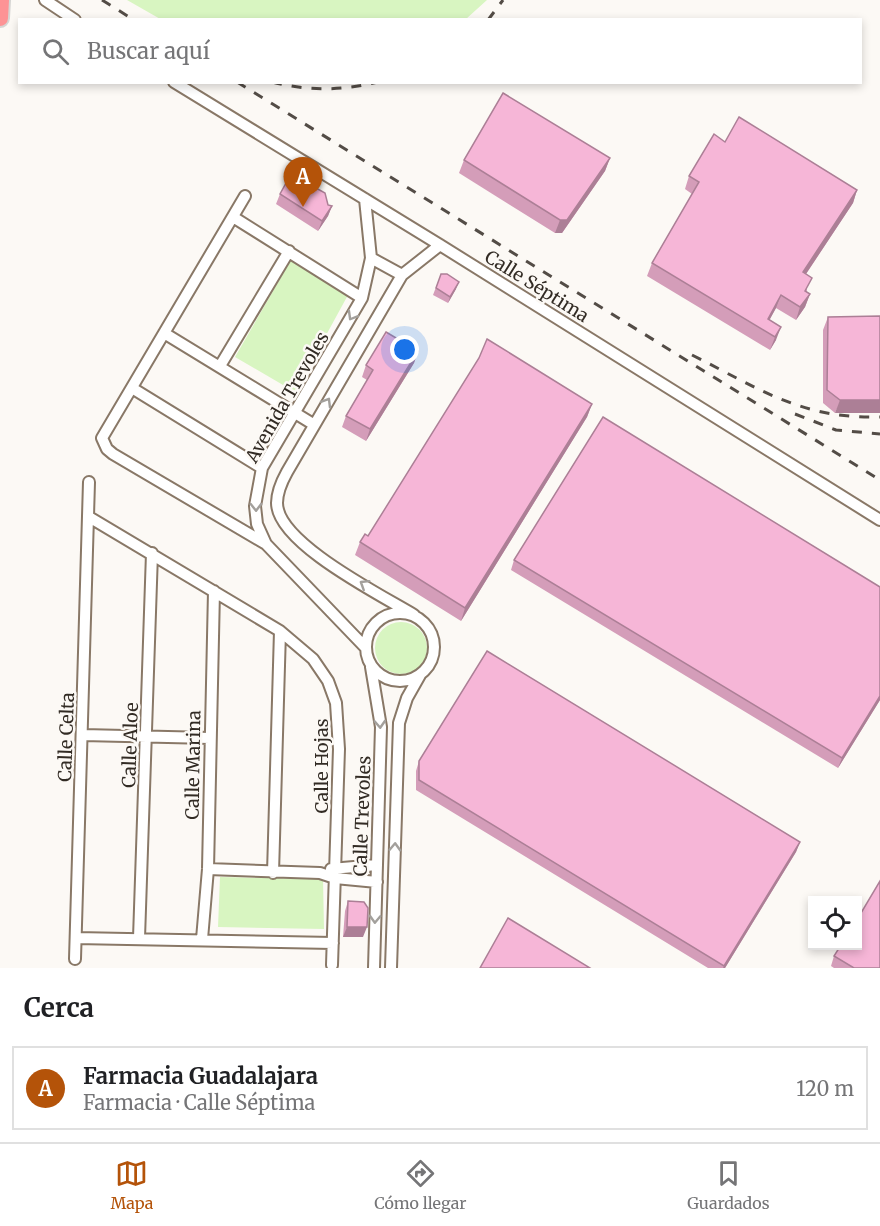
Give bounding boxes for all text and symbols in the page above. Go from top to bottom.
search box [18,18,862,84]
icon: search [39,35,72,68]
text: Buscar aquí [87,37,210,65]
pin: A [284,158,322,207]
street label: Calle Séptima [481,245,594,327]
one-way arrow [348,310,359,320]
street label: Avenida Trevoles [240,327,334,468]
your location [390,335,419,364]
one-way arrow [319,398,331,408]
one-way arrow [250,503,262,512]
one-way arrow [360,580,370,592]
street label: Calle Celta [53,692,79,782]
street label: Calle Aloe [117,702,143,788]
street label: Calle Marina [181,710,205,820]
street label: Calle Hojas [310,718,333,813]
one-way arrow [374,720,387,729]
street label: Calle Trevoles [348,755,376,877]
one-way arrow [388,842,401,851]
map controls [808,896,862,950]
button: locate [808,896,862,950]
one-way arrow [369,915,382,924]
text: Cerca [24,991,94,1024]
text: Farmacia Guadalajara [83,1062,318,1090]
text: A [38,1076,53,1101]
text: 120 m [796,1076,854,1101]
text: Farmacia · Calle Séptima [83,1090,315,1115]
tab: Mapa [110,1157,153,1213]
tab: Cómo llegar [374,1157,466,1213]
tab: Guardados [687,1157,770,1213]

